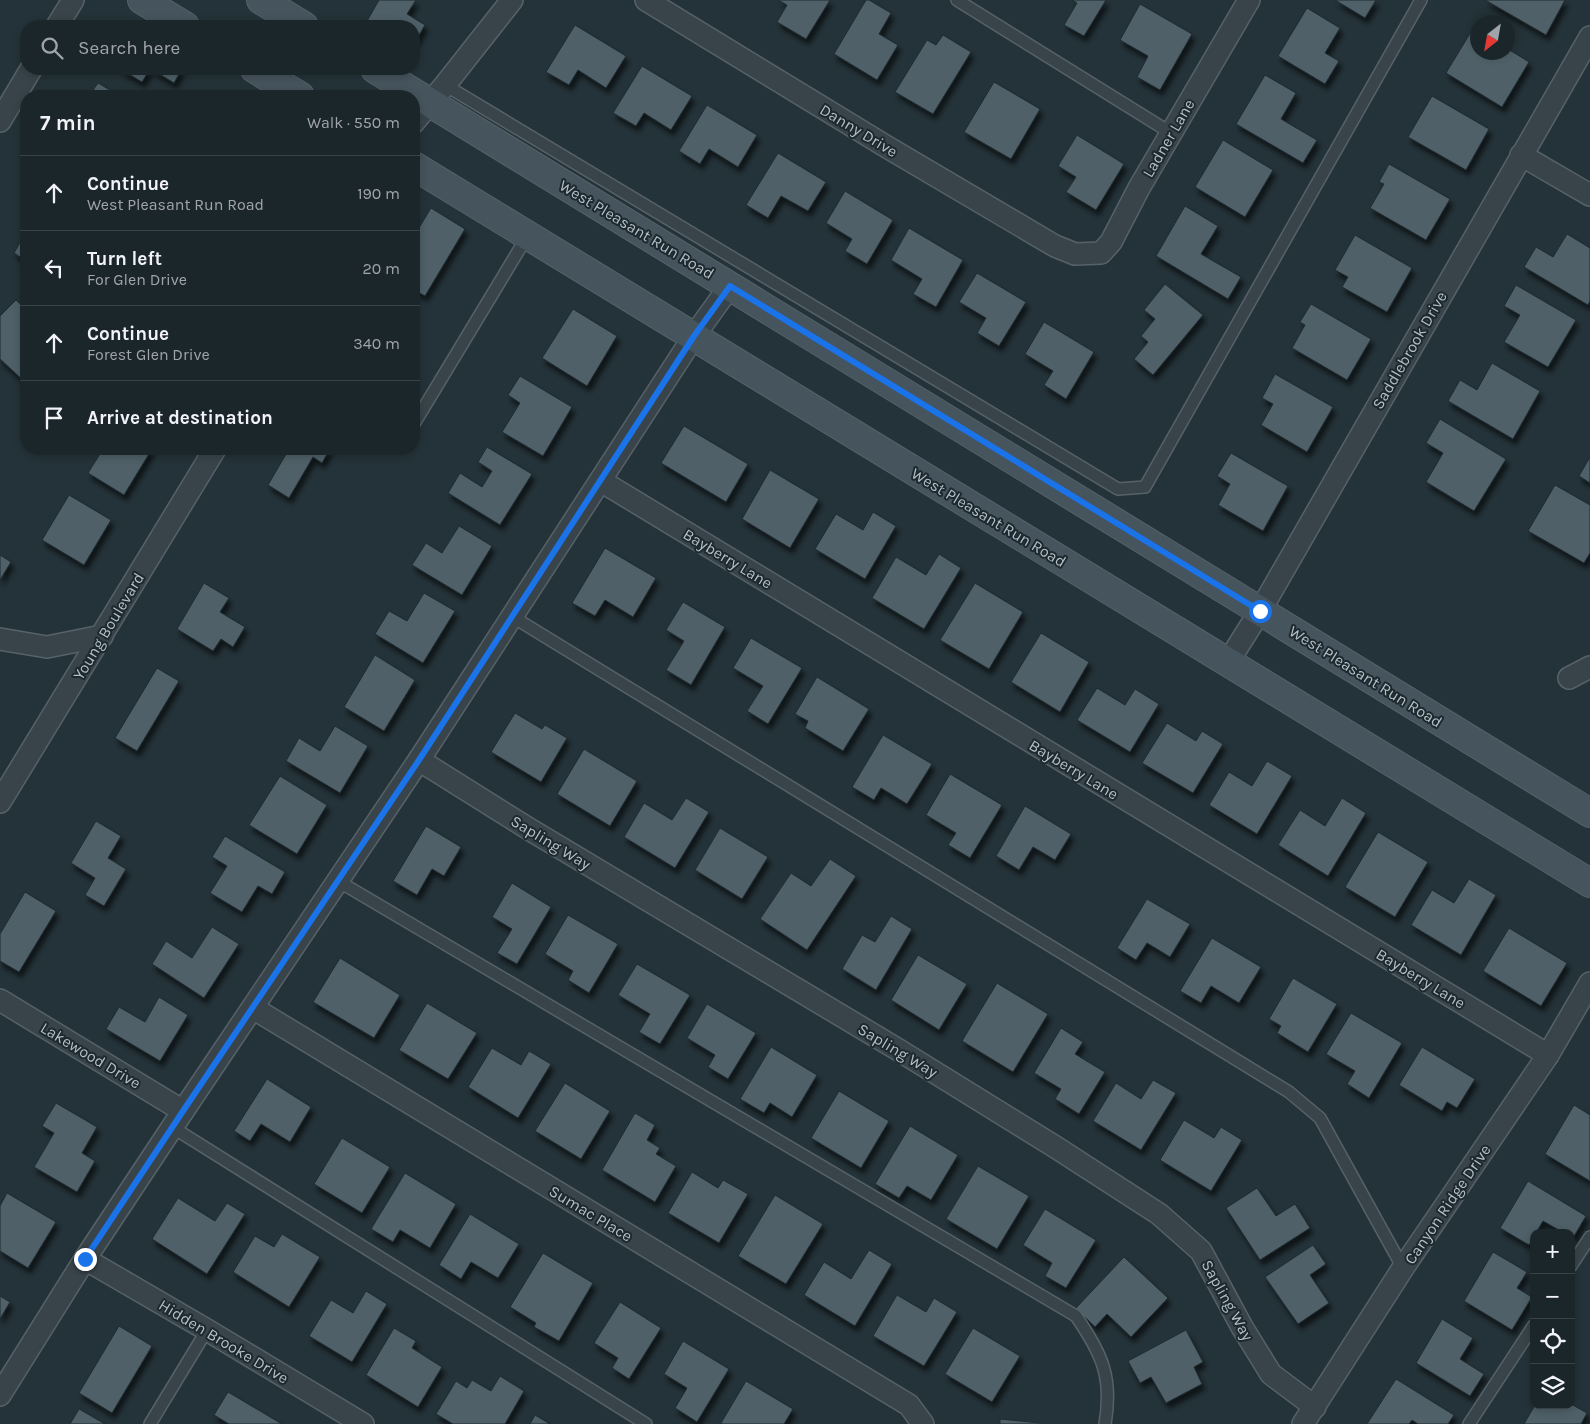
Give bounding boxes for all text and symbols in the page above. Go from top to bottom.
north arrow [1470,15,1515,60]
search box [20,20,420,75]
icon: search [38,34,66,62]
text: Search here [78,37,180,59]
street label: Ladner Lane [1138,96,1199,181]
street label: Danny Drive [816,100,901,161]
text: 7 min [40,111,96,135]
text: Walk · 550 m [307,113,400,132]
text: Continue [87,173,169,195]
street label: West Pleasant Run Road [556,176,718,283]
icon: ahead [40,179,68,207]
text: 190 m [357,184,400,203]
text: West Pleasant Run Road [87,195,264,214]
text: Turn left [87,248,162,270]
icon: left [40,254,68,282]
text: 20 m [362,259,400,278]
text: For Glen Drive [87,270,187,289]
street label: Saddlebrook Drive [1368,288,1451,413]
text: Continue [87,323,169,345]
icon: ahead [40,329,68,357]
text: 340 m [353,334,400,353]
text: Forest Glen Drive [87,345,210,364]
icon: arrive [40,404,68,432]
text: Arrive at destination [87,407,273,429]
street label: West Pleasant Run Road [908,464,1070,571]
street label: Bayberry Lane [680,524,776,593]
street label: Young Boulevard [69,569,148,683]
route start [1249,600,1272,623]
street label: West Pleasant Run Road [1286,621,1446,731]
street label: Bayberry Lane [1026,735,1122,804]
street label: Sapling Way [507,811,595,874]
street label: Bayberry Lane [1373,944,1469,1013]
street label: Lakewood Drive [37,1018,144,1093]
street label: Sapling Way [854,1019,942,1082]
street label: Canyon Ridge Drive [1400,1141,1495,1268]
street label: Sumac Place [546,1181,636,1246]
map controls [1530,1229,1575,1409]
button: + [1530,1229,1575,1274]
route end [74,1248,97,1271]
street label: Sapling Way [1198,1256,1258,1345]
button: − [1530,1274,1575,1319]
street label: Hidden Brooke Drive [156,1295,292,1388]
button: locate [1530,1319,1575,1364]
button: layers [1530,1364,1575,1409]

